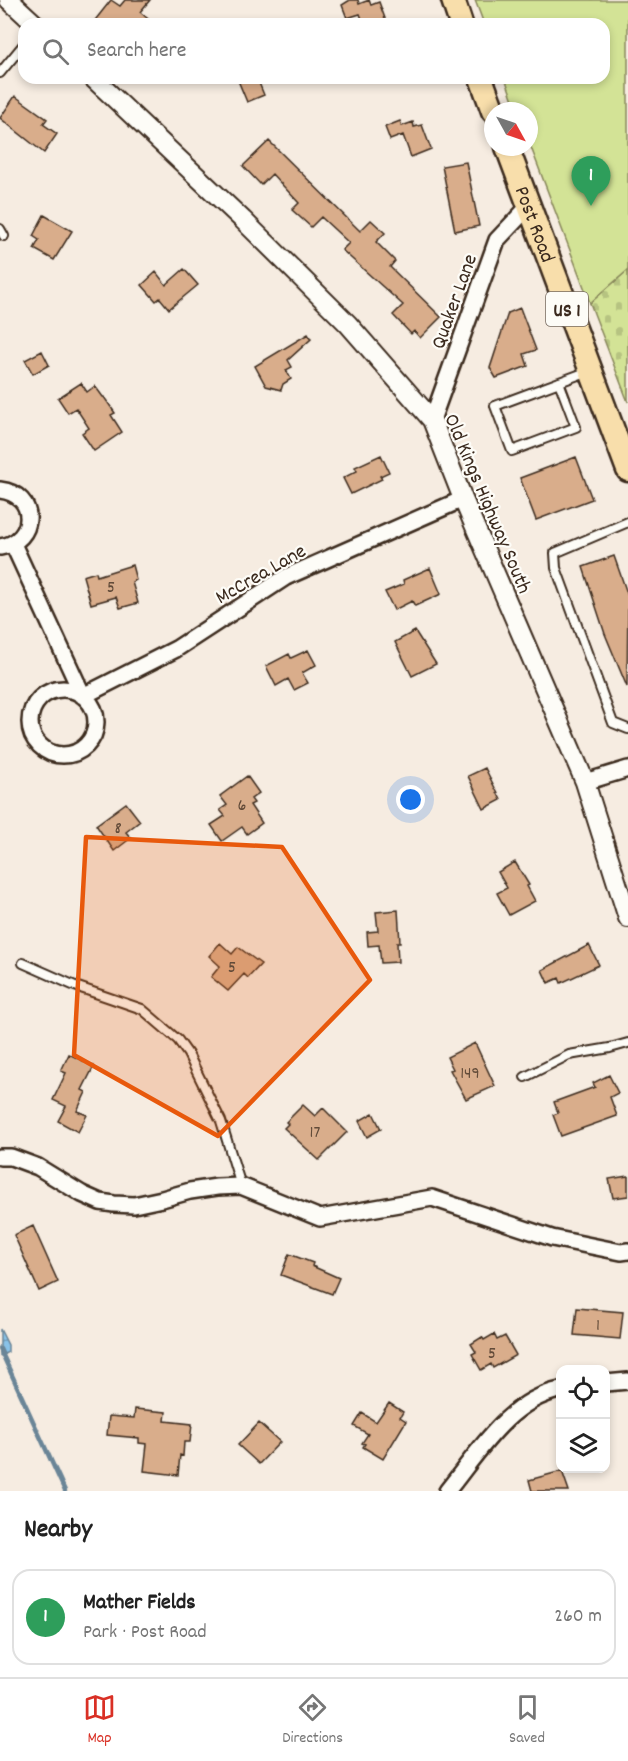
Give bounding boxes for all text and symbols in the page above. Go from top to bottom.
search box [18,18,610,84]
icon: search [39,35,72,68]
text: Search here [87,36,186,67]
north arrow [484,102,538,156]
pin: 1 [572,156,610,206]
street label: Post Road [505,182,561,267]
street label: Quaker Lane [425,250,487,354]
road number: US 1 [546,292,588,326]
street label: Old Kings Highway South [435,410,538,599]
street label: McCrea Lane [211,538,312,614]
house number: 5 [107,576,115,601]
your location [396,785,425,814]
house number: 6 [238,794,246,819]
house number: 8 [114,817,122,842]
house number: 5 [228,956,236,981]
house number: 149 [460,1062,480,1087]
house number: 17 [310,1121,321,1146]
house number: 1 [596,1314,600,1339]
house number: 5 [488,1342,496,1367]
map controls [556,1365,610,1473]
button: locate [556,1365,610,1419]
button: layers [556,1419,610,1473]
text: Nearby [24,1512,92,1549]
text: Mather Fields [83,1588,196,1619]
text: 1 [43,1603,48,1631]
text: 260 m [554,1603,602,1631]
text: Park · Post Road [83,1619,207,1647]
tab: Map [83,1691,116,1750]
tab: Directions [282,1691,343,1750]
tab: Saved [509,1691,545,1750]

